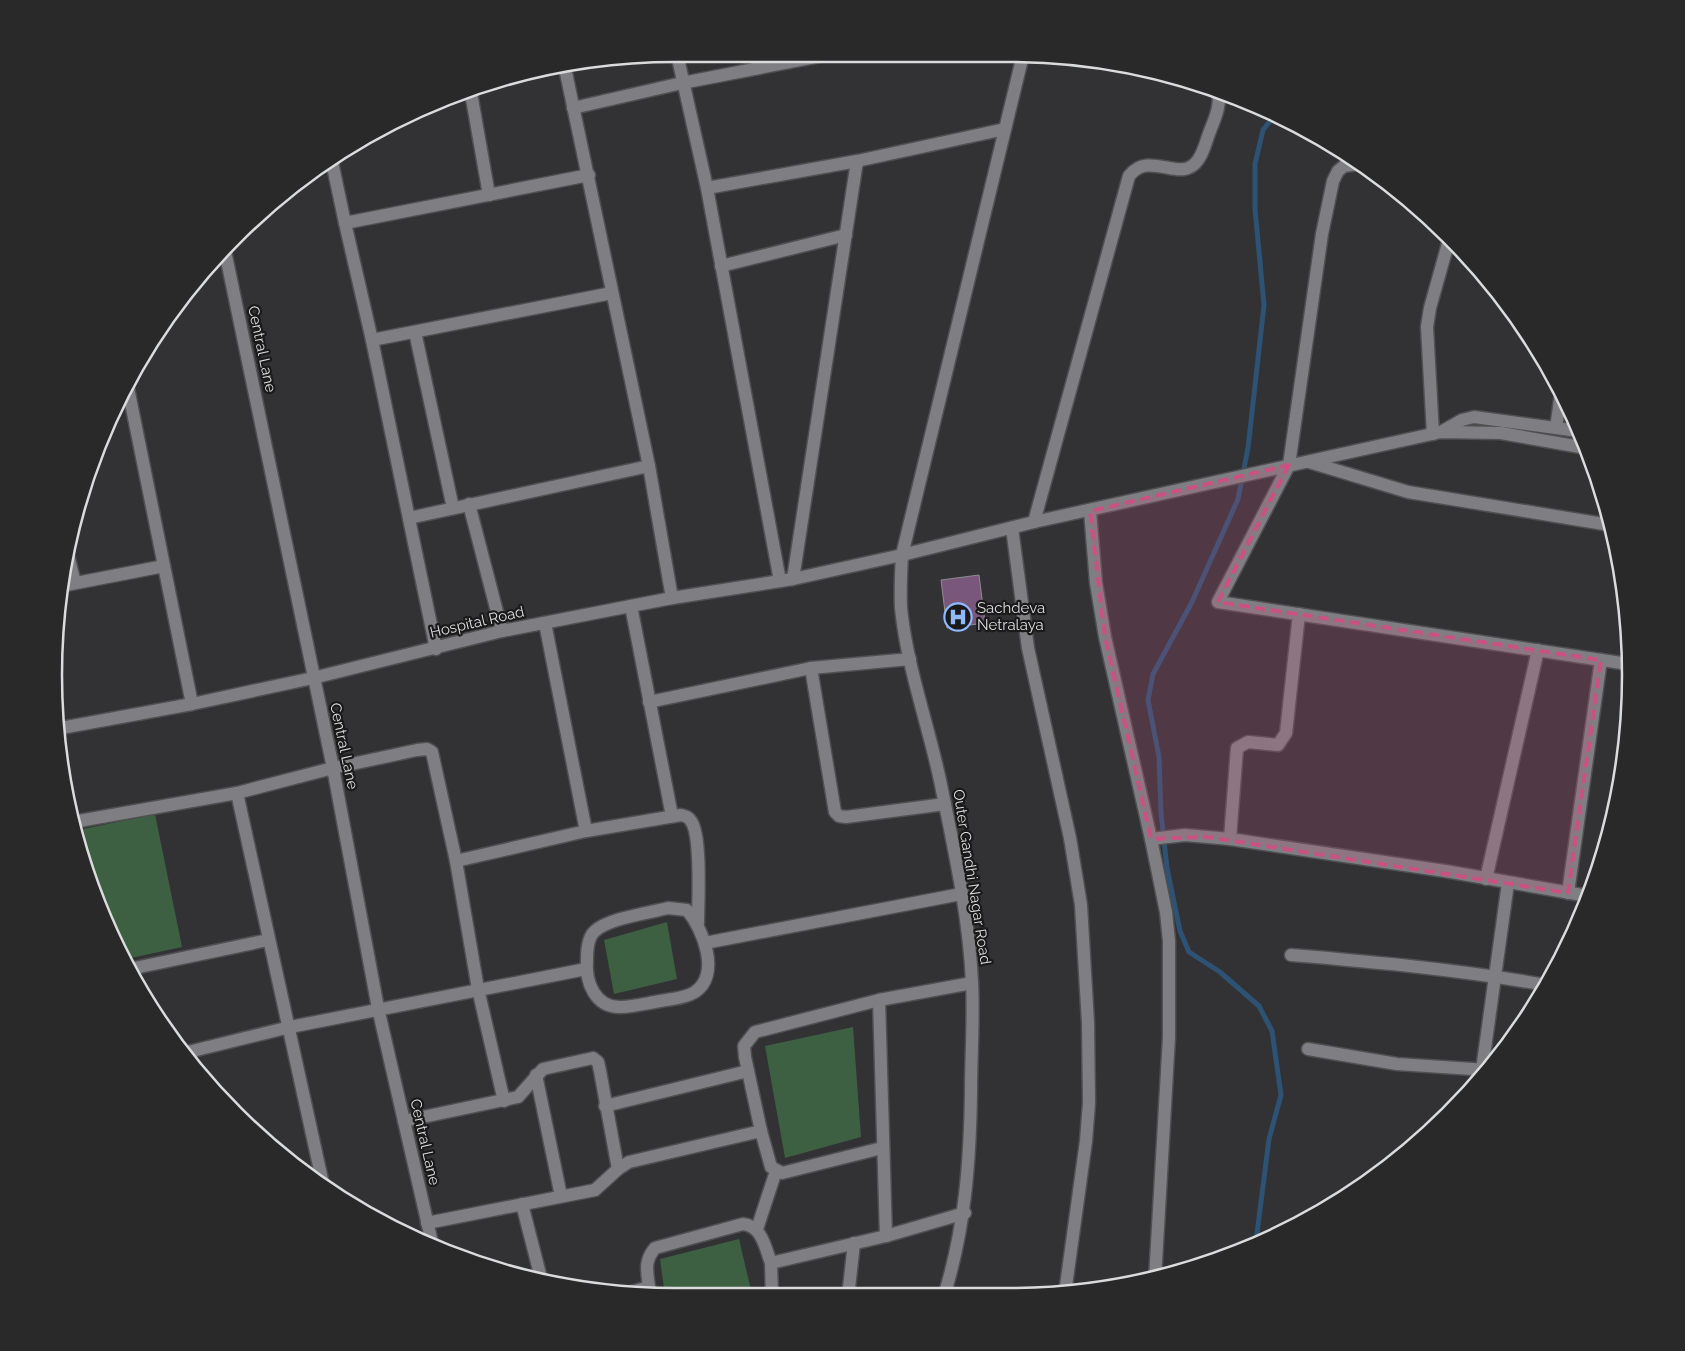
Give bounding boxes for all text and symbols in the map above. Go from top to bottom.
street label: Central Lane [244,304,280,394]
place label: Sachdeva Netralaya [977,599,1045,634]
street label: Hospital Road [428,602,526,642]
hospital icon: Sachdeva Netralaya [943,602,973,632]
street label: Central Lane [326,701,362,791]
street label: Outer Gandhi Nagar Road [949,788,995,966]
street label: Central Lane [406,1097,444,1187]

